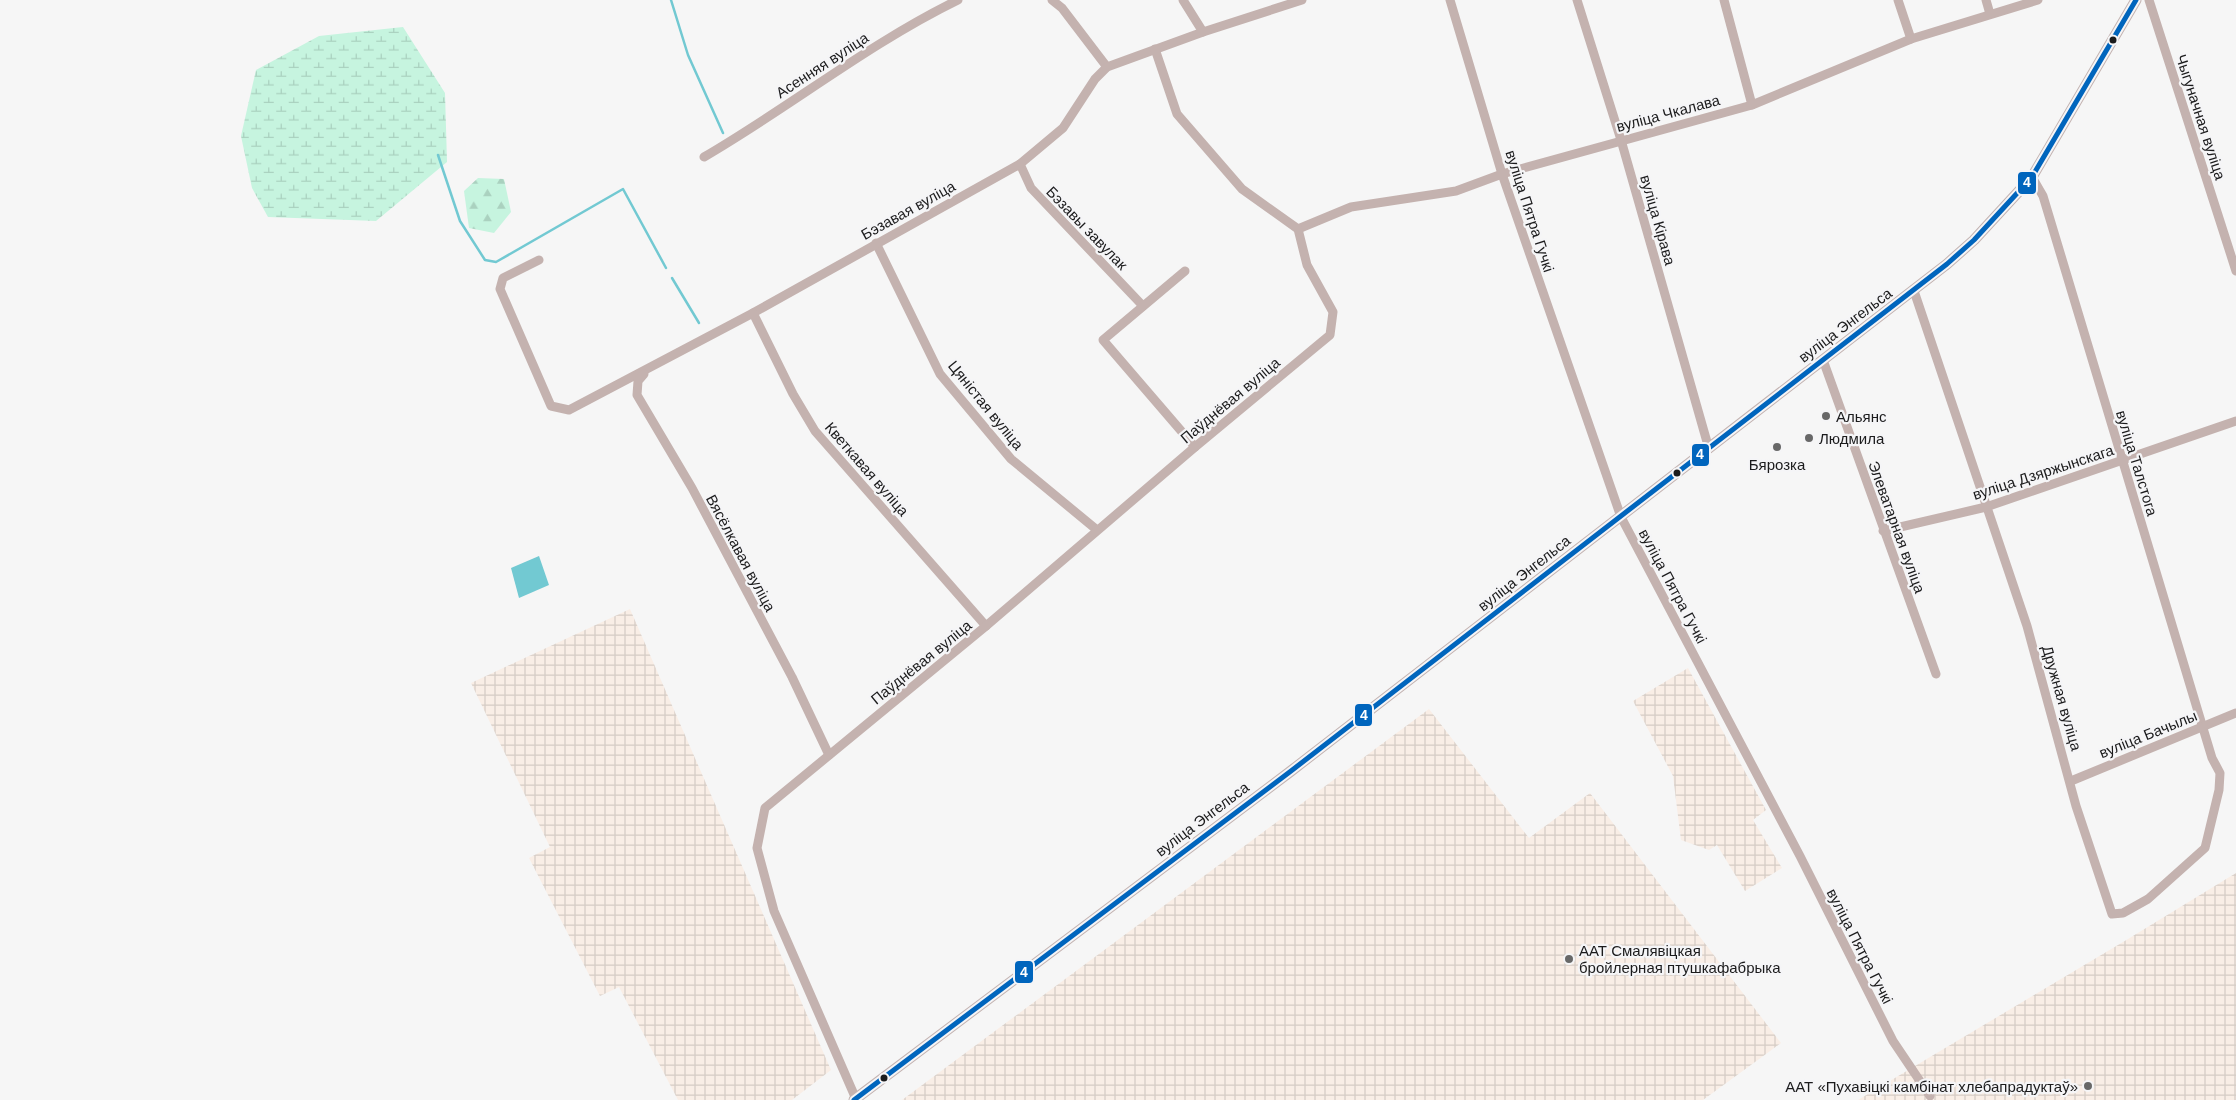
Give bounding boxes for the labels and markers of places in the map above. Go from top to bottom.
unlabelled marker [2108,35,2118,45]
place label: Альянс [1836,408,1887,425]
marker: Альянс [1820,410,1832,422]
place label: Людмила [1819,430,1885,447]
marker: Людмила [1803,432,1815,444]
marker: Бярозка [1771,441,1783,453]
place label: Бярозка [1749,456,1806,473]
unlabelled marker [1672,468,1682,478]
place label: ААТ Смалявіцкая бройлерная птушкафабрыка [1579,942,1781,976]
marker: ААТ Смалявіцкая бройлерная птушкафабрыка [1563,953,1575,965]
unlabelled marker [879,1073,889,1083]
place label: ААТ «Пухавіцкі камбінат хлебапрадуктаў» [1785,1078,2078,1095]
marker: ААТ «Пухавіцкі камбінат хлебапрадуктаў» [2082,1080,2094,1092]

